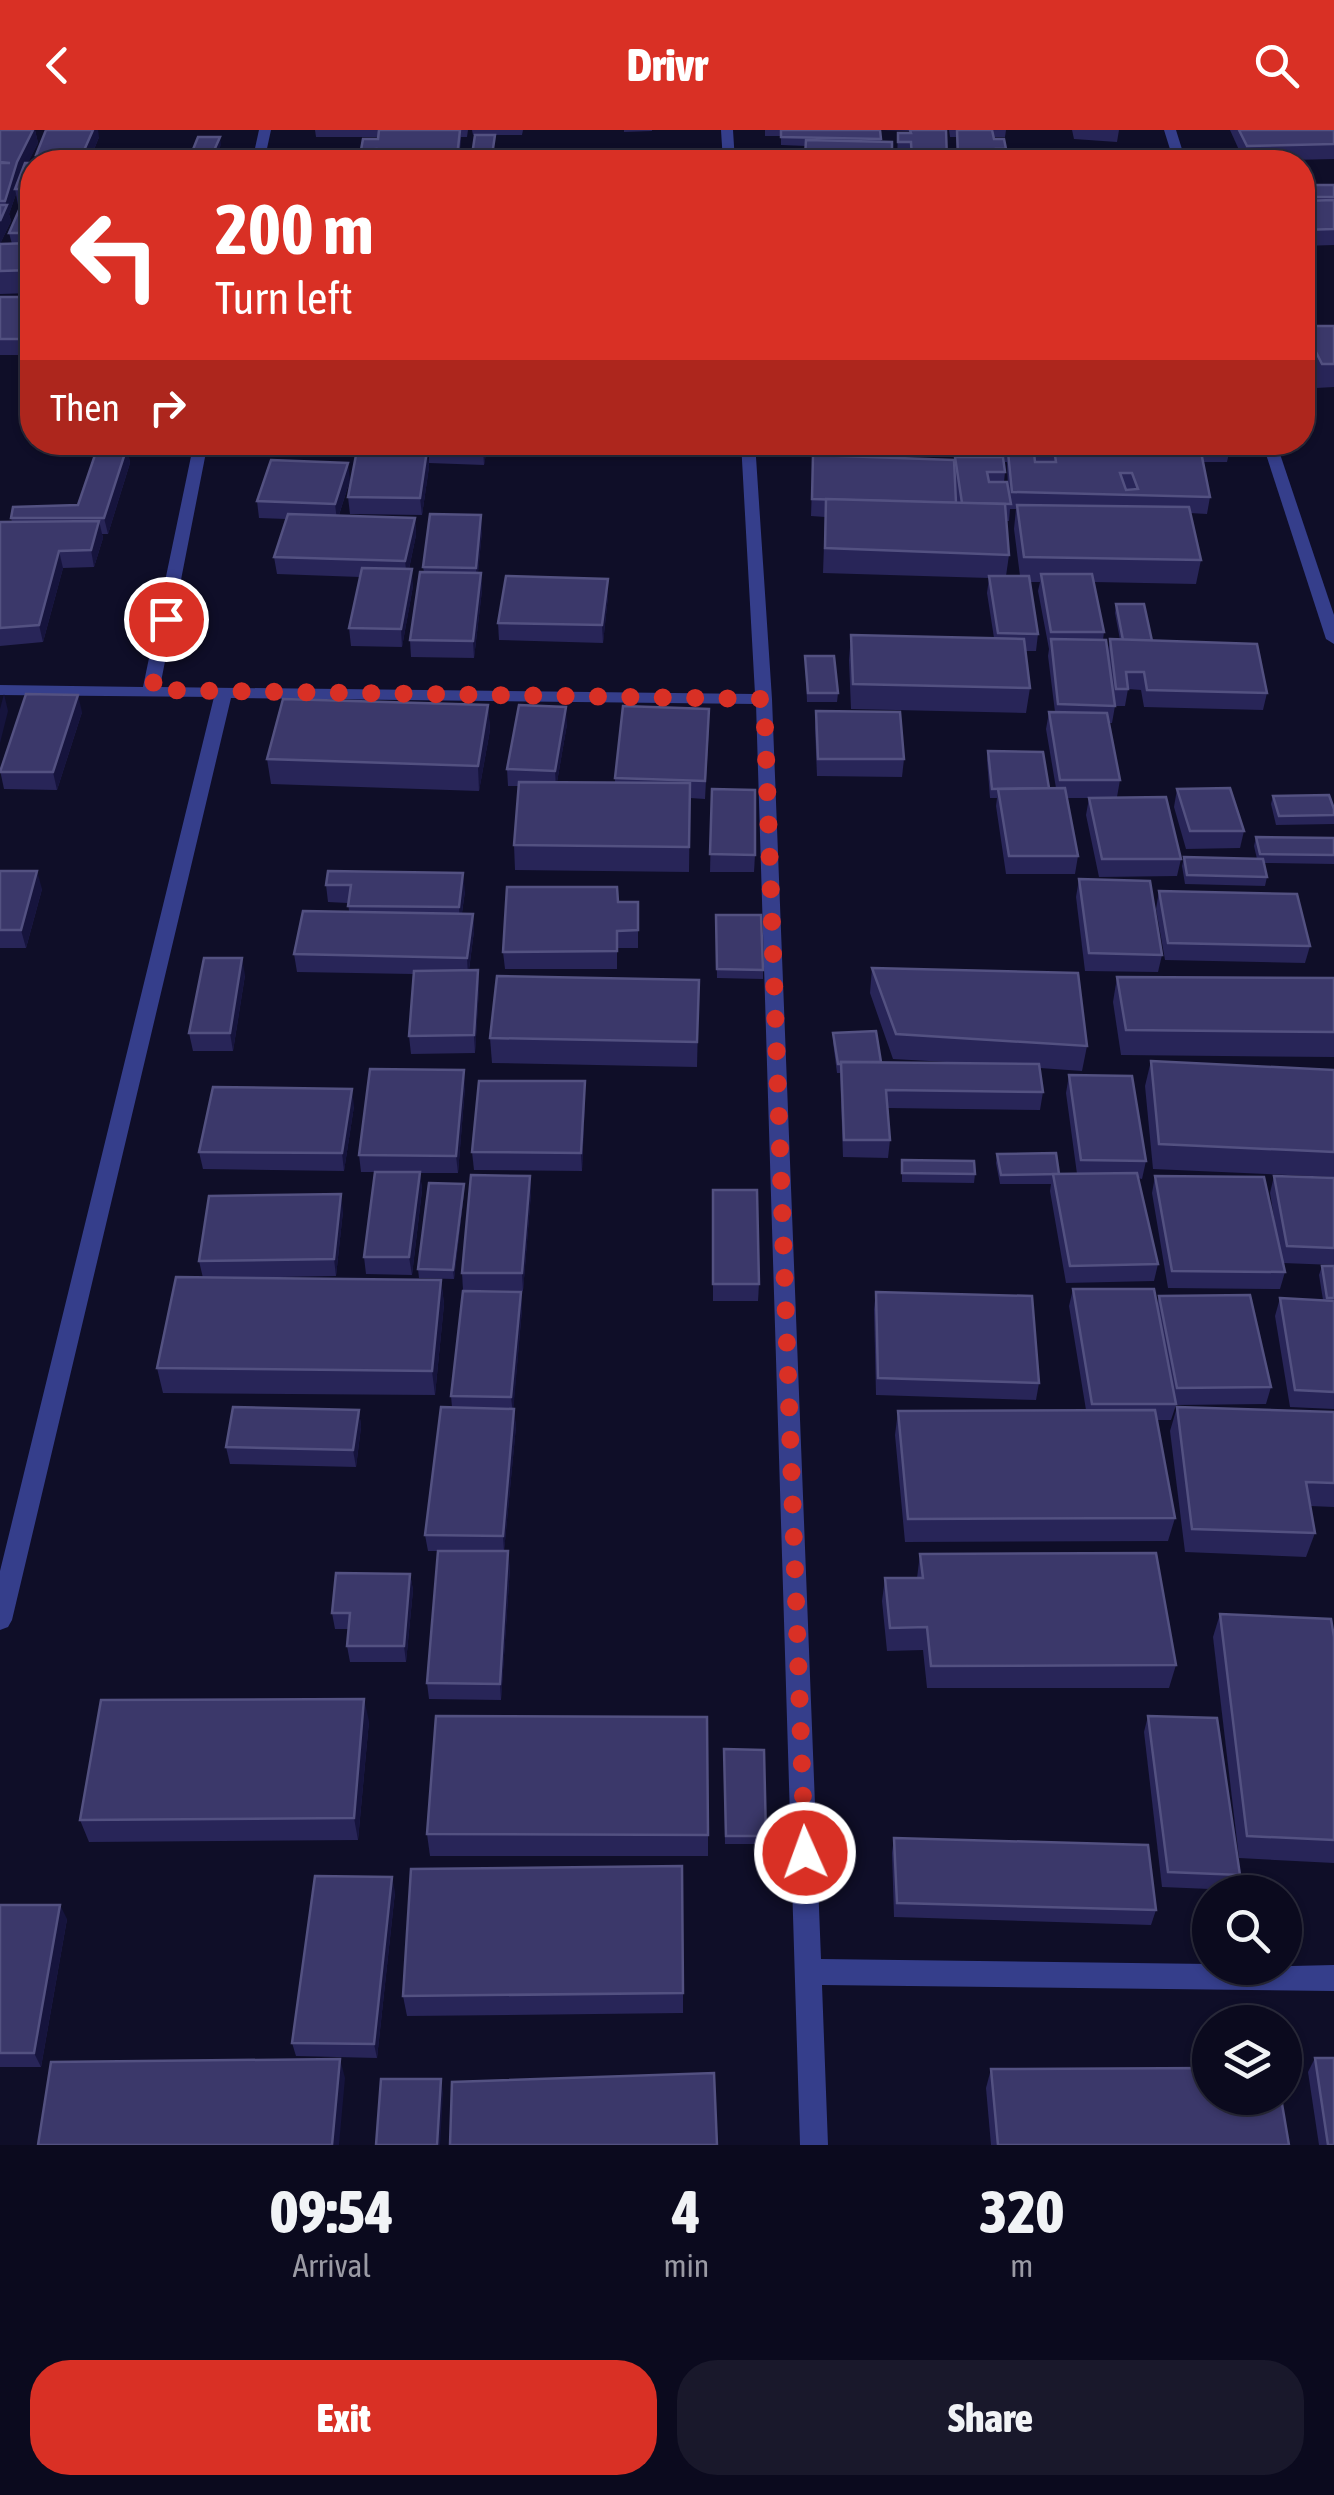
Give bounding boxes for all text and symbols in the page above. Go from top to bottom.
icon: back [30,38,85,93]
icon: search [1249,38,1304,93]
text: Drivr [627,39,707,91]
text: 200 m [215,189,374,269]
icon: left [50,190,180,320]
text: Turn left [215,272,353,324]
icon: right [140,380,195,435]
text: Then [50,386,120,429]
pin [124,577,209,662]
icon: arrive [139,592,194,647]
position arrow [753,1801,857,1905]
map controls [1192,1875,1302,2115]
button: search [1192,1875,1302,1985]
button: layers [1192,2005,1302,2115]
text: 09:54 [270,2177,393,2246]
text: 4 [672,2177,701,2246]
text: 320 [979,2177,1064,2246]
text: Arrival [293,2247,371,2284]
text: min [663,2247,709,2284]
text: m [1010,2247,1033,2284]
button: Exit [30,2360,657,2475]
button: Share [677,2360,1304,2475]

